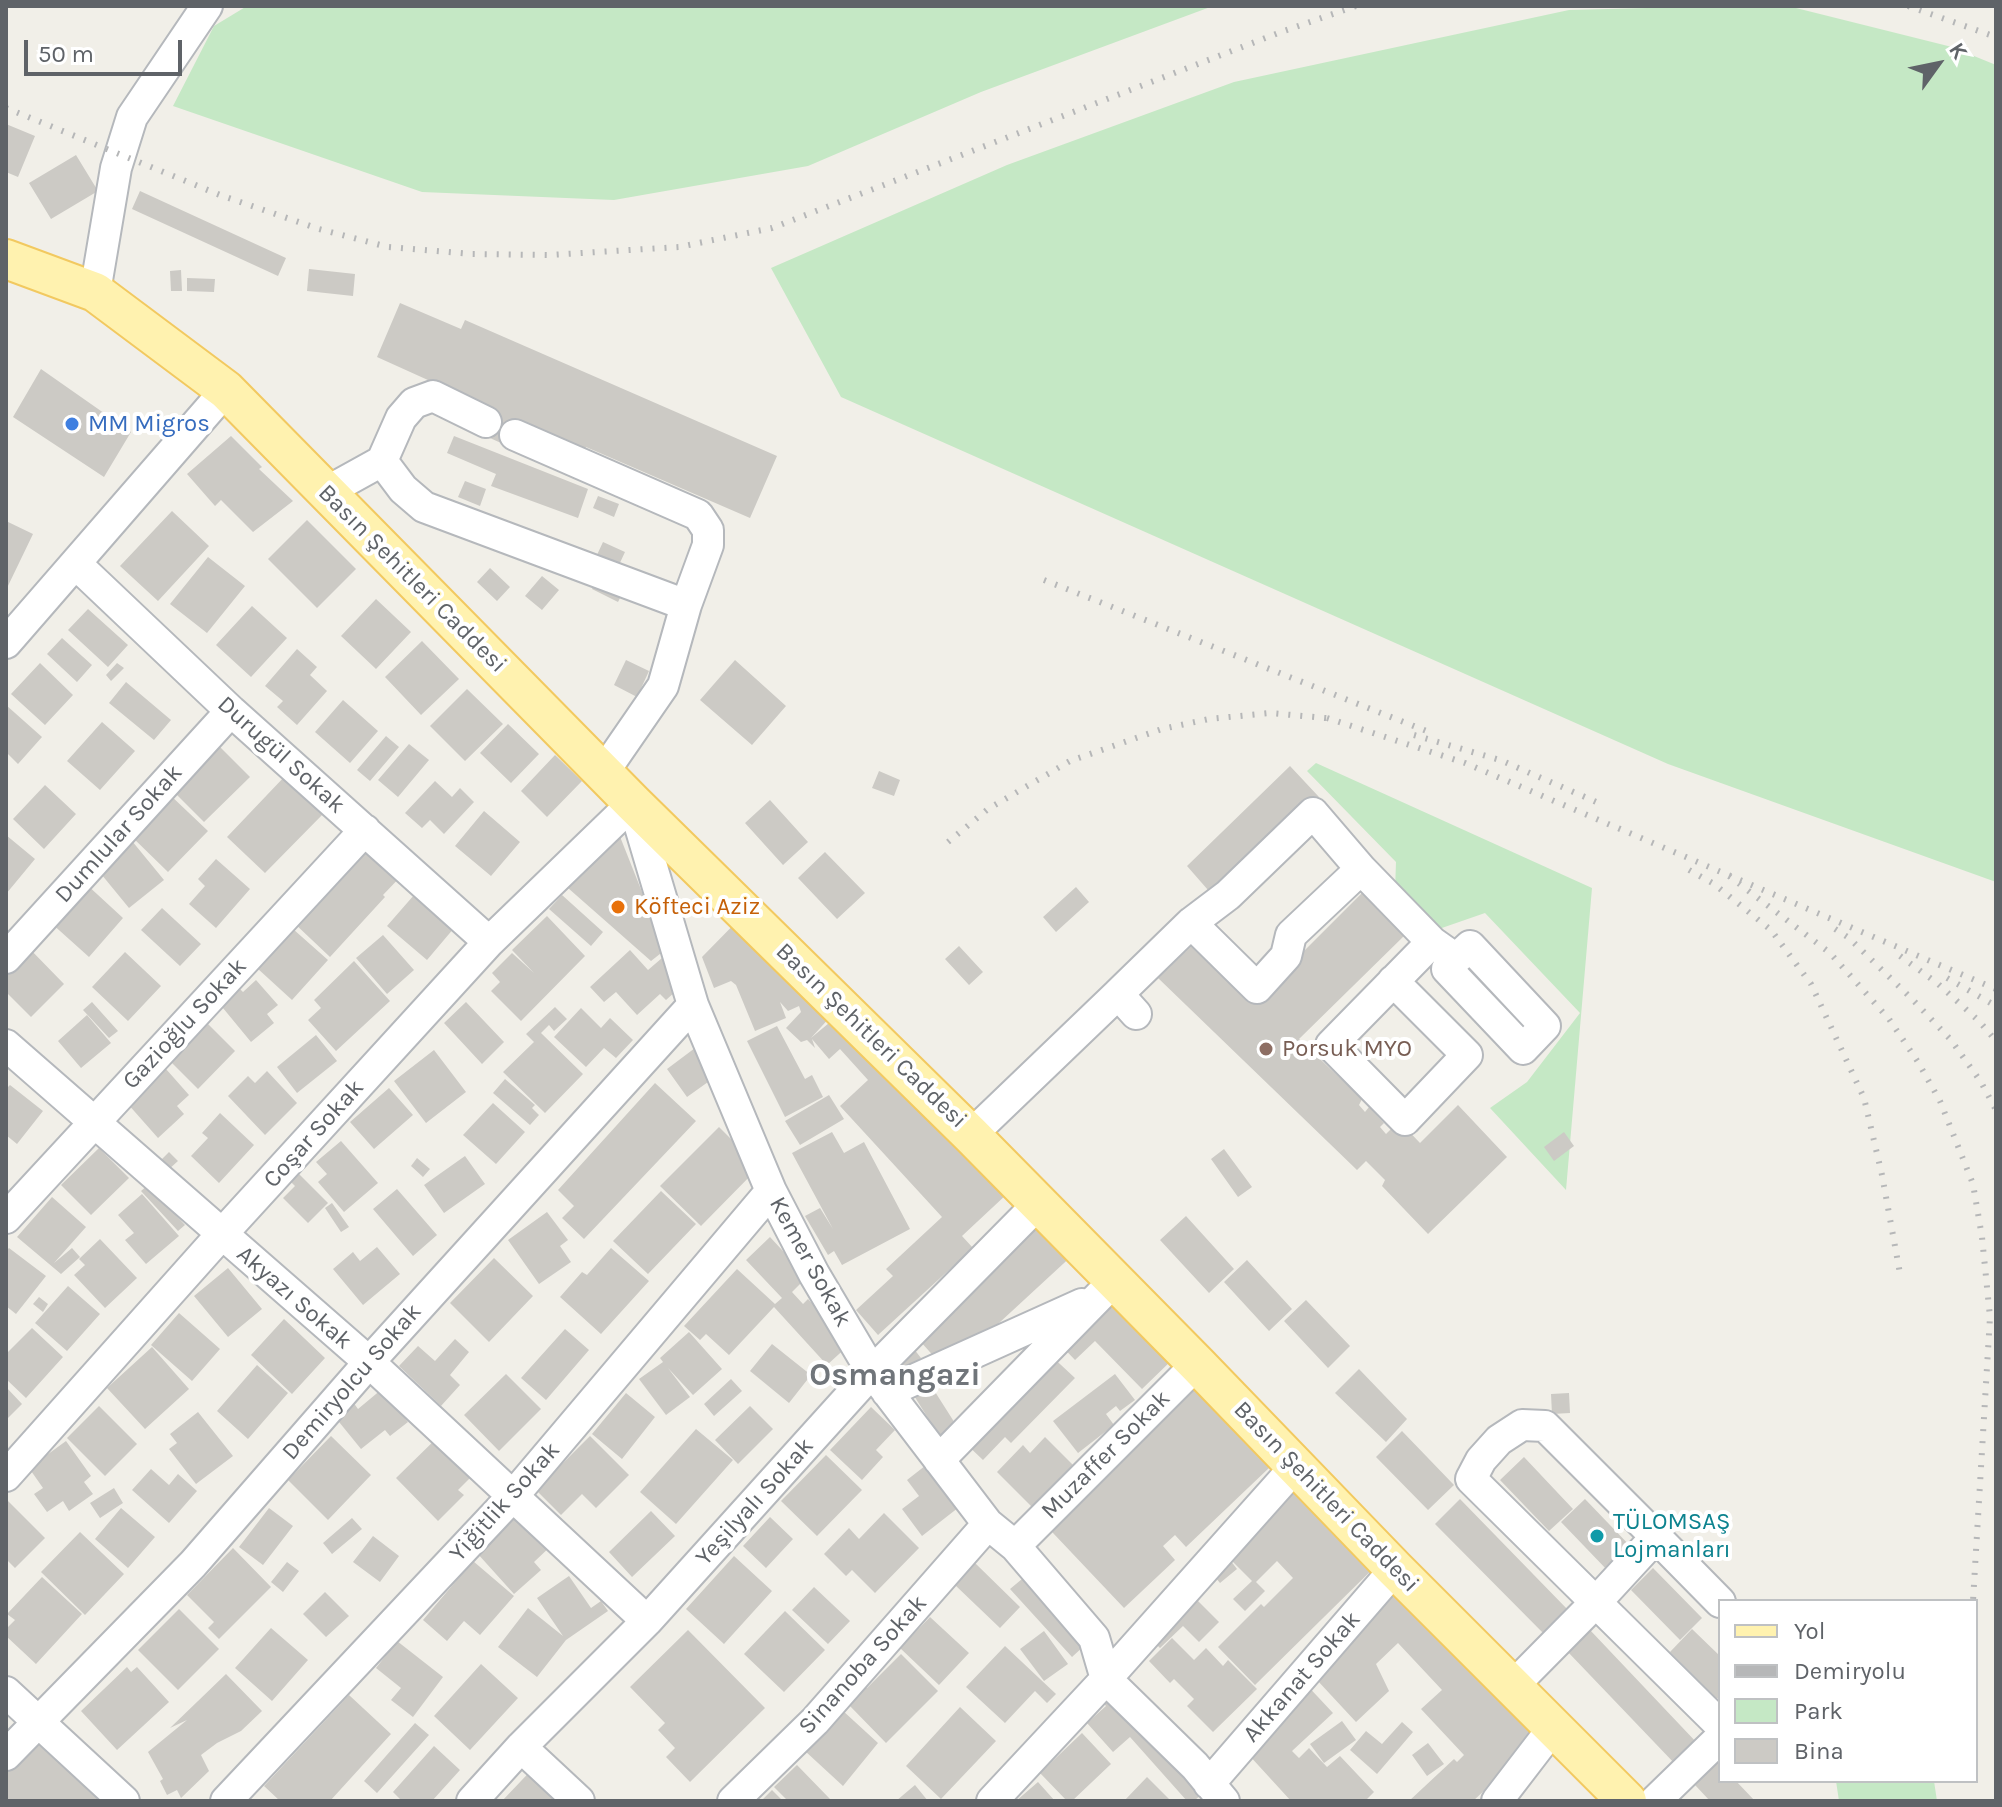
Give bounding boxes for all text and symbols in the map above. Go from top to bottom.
scale bar [28,24,186,74]
north arrow [1898,24,1978,104]
text: K [1943,38,1973,64]
text: 50 m [38,40,94,68]
place label: MM Migros [88,410,210,438]
marker: MM Migros [63,415,81,433]
street label: Basın Şehitleri Caddesi [312,479,512,679]
street label: Durugül Sokak [211,690,351,820]
street label: Dumlular Sokak [49,759,189,909]
place label: Köfteci Aziz [634,893,760,921]
marker: Köfteci Aziz [609,898,627,916]
street label: Basın Şehitleri Caddesi [769,937,973,1135]
street label: Gazioğlu Sokak [117,952,253,1096]
place label: Porsuk MYO [1282,1035,1412,1063]
marker: Porsuk MYO [1257,1040,1275,1058]
street label: Coşar Sokak [258,1074,370,1194]
street label: Kemer Sokak [763,1192,857,1332]
street label: Akyazı Sokak [230,1240,358,1356]
street label: Demiryolcu Sokak [276,1298,428,1466]
district label: Osmangazi [809,1357,981,1395]
street label: Muzaffer Sokak [1036,1385,1176,1525]
street label: Basın Şehitleri Caddesi [1227,1395,1425,1599]
street label: Yeşilyalı Sokak [690,1432,820,1572]
street label: Yiğitlik Sokak [444,1436,566,1568]
place label: TÜLOMSAŞ Lojmanları [1613,1508,1731,1564]
marker: TÜLOMSAŞ Lojmanları [1588,1527,1606,1545]
street label: Sinanoba Sokak [793,1589,933,1741]
legend [1718,1599,1978,1783]
street label: Akkanat Sokak [1237,1606,1367,1748]
text: Yol [1794,1617,1825,1645]
text: Demiryolu [1794,1657,1906,1685]
text: Park [1794,1697,1843,1725]
text: Bina [1794,1737,1844,1765]

